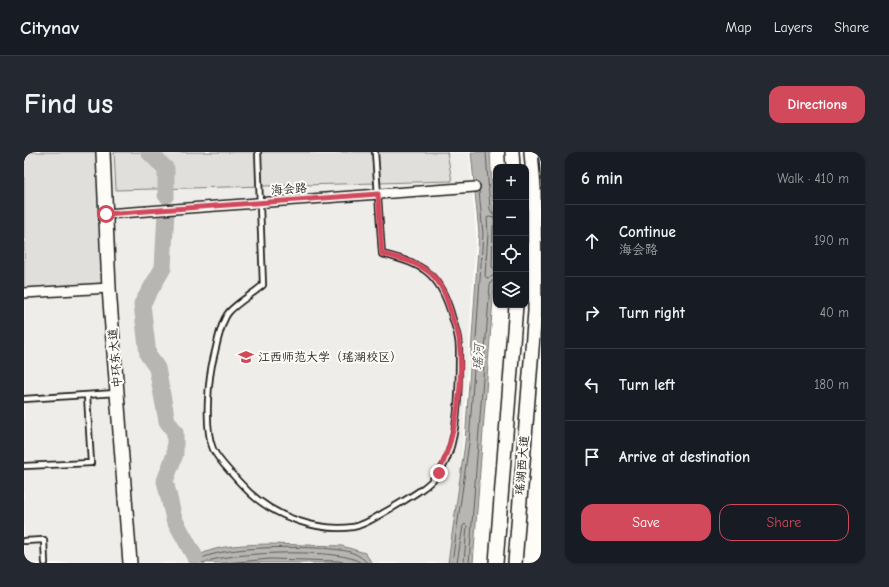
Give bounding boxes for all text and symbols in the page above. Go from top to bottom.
text: Citynav [20,17,79,39]
text: Map [725,19,752,36]
text: Layers [774,19,812,36]
text: Share [834,19,869,36]
button: Directions [769,86,865,123]
text: Find us [24,88,113,120]
map controls [493,164,529,308]
button: + [493,164,529,200]
text: 6 min [581,169,623,188]
text: Walk · 410 m [777,171,849,186]
street label: 海会路 [271,181,307,197]
button: − [493,200,529,236]
route start [97,205,115,223]
text: Continue [619,223,676,241]
icon: ahead [581,230,603,252]
text: 190 m [814,233,849,248]
button: locate [493,236,529,272]
text: 海会路 [619,242,658,257]
button: layers [493,272,529,308]
icon: right [581,302,603,324]
text: Turn right [619,304,685,322]
text: 40 m [820,305,849,320]
street label: 中环东大道 [105,327,125,389]
water label: 瑶河 [470,342,486,370]
school or university icon: 江西师范大学（瑶湖校区） [237,348,255,366]
place label: 江西师范大学（瑶湖校区） [258,350,402,364]
icon: left [581,374,603,396]
text: Turn left [619,376,675,394]
text: 180 m [814,377,849,392]
street label: 瑶湖西大道 [512,434,532,496]
icon: arrive [581,446,603,468]
text: Arrive at destination [619,448,750,466]
route end [430,464,448,482]
button: Save [581,504,711,541]
button: Share [719,504,849,541]

